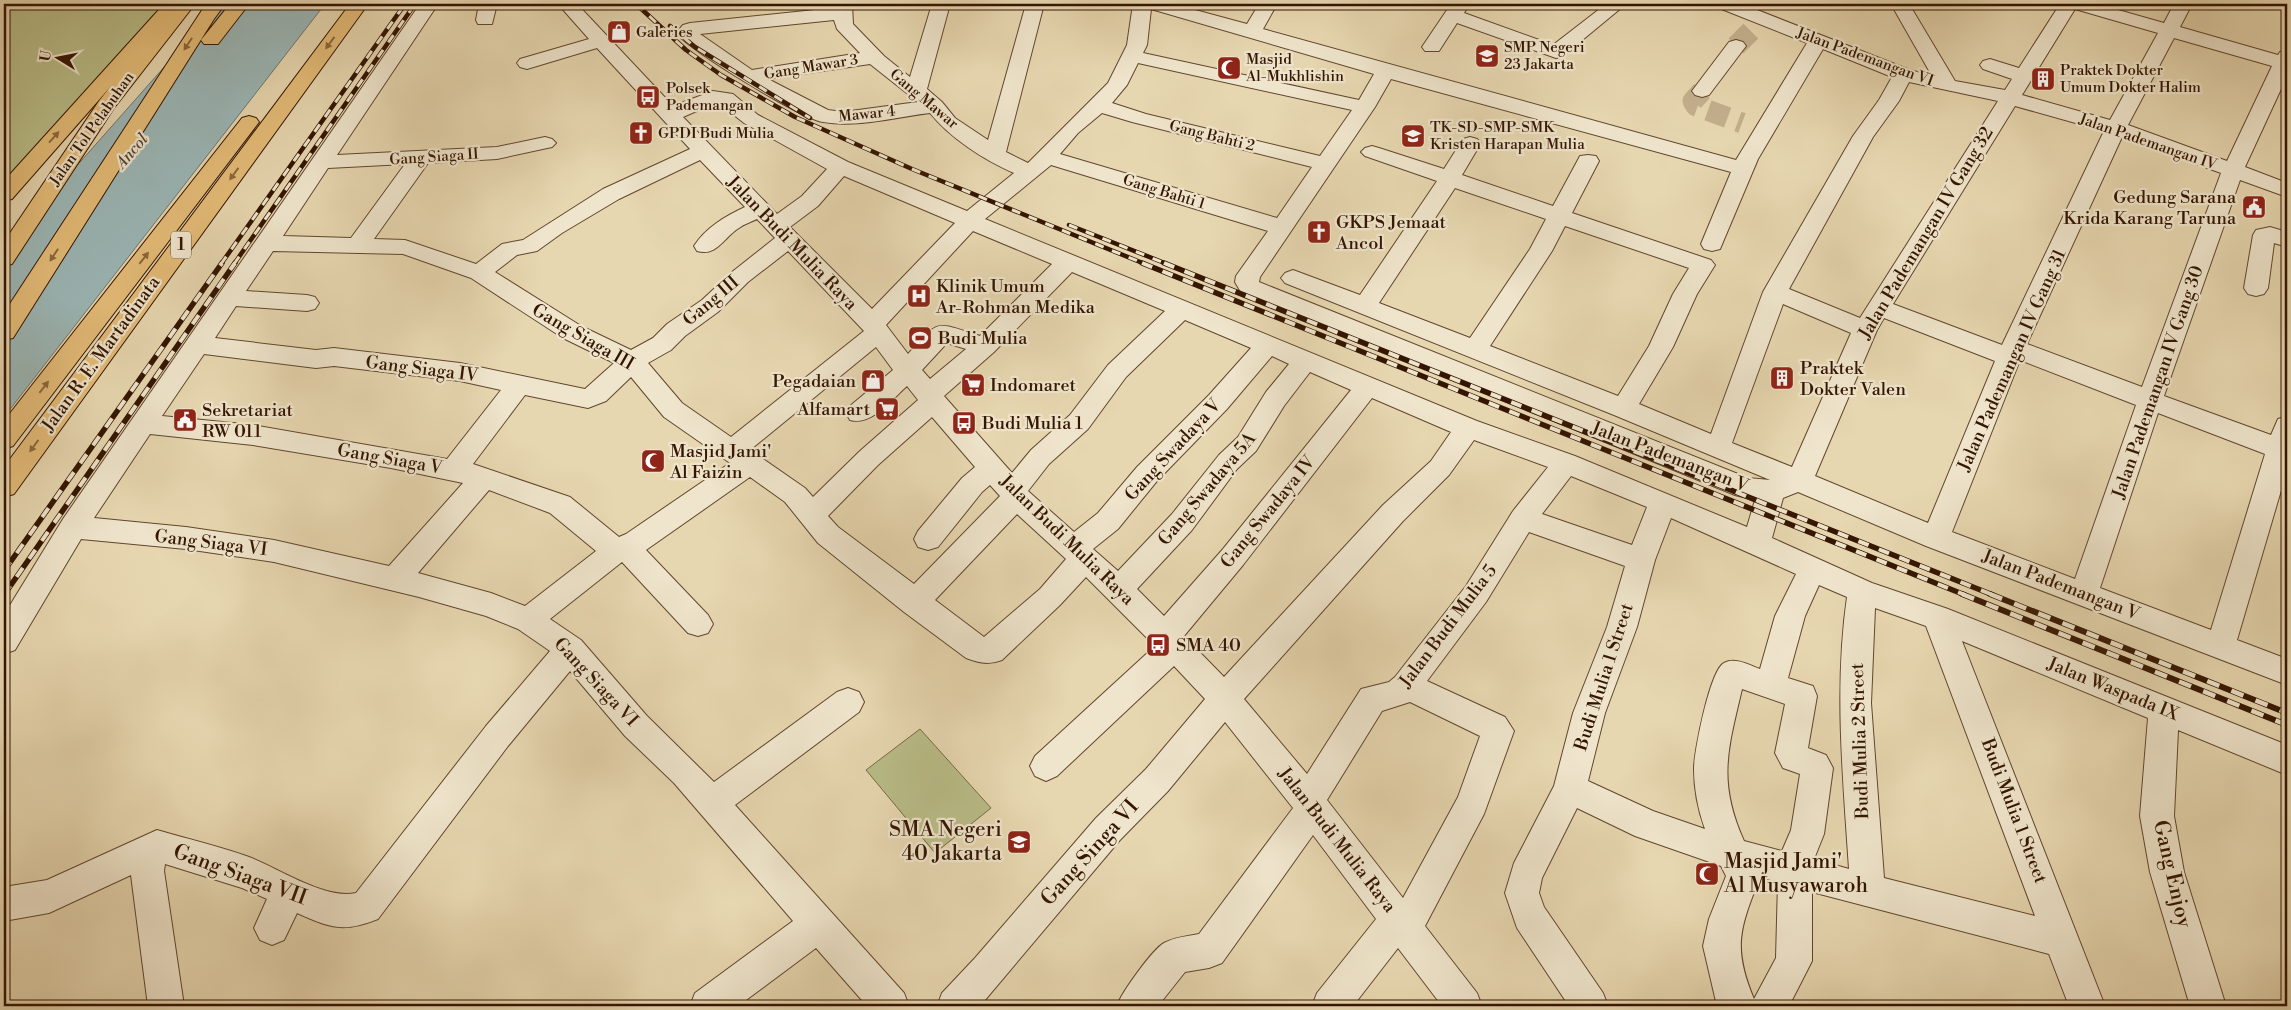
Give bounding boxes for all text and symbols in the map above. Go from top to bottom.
shop icon: Galeries [606,19,632,45]
place label: Galeries [636,23,693,42]
street label: Jalan Pademangan VI [1793,23,1936,91]
north arrow [32,32,82,82]
one-way arrow [325,36,335,50]
one-way arrow [183,37,193,50]
place label: SMP Negeri 23 Jakarta [1504,38,1585,74]
school or university icon: SMP Negeri 23 Jakarta [1474,43,1500,69]
text: U [36,49,56,63]
street label: Gang Mawar 3 [763,50,859,84]
place label: Masjid Al-Mukhlishin [1245,50,1344,86]
mosque icon: Masjid Al-Mukhlishin [1216,55,1242,81]
place label: Praktek Dokter Umum Dokter Halim [2060,61,2201,97]
street label: Gang Mawar [886,65,963,134]
building icon: Praktek Dokter Umum Dokter Halim [2030,66,2056,92]
street label: Jalan Tol Pelabuhan [45,68,138,190]
place label: Polsek Pademangan [666,79,753,115]
bus stop icon: Polsek Pademangan [635,84,661,110]
street label: Mawar 4 [838,102,897,126]
street label: Jalan Pademangan IV [2076,109,2220,175]
street label: Gang Bahti 2 [1167,116,1257,156]
place label: TK-SD-SMP-SMK Kristen Harapan Mulia [1430,118,1585,154]
church icon: GPDI Budi Mulia [628,120,654,146]
school or university icon: TK-SD-SMP-SMK Kristen Harapan Mulia [1400,123,1426,149]
street label: Jalan Pademangan IV Gang 32 [1853,123,1999,344]
place label: GPDI Budi Mulia [658,124,775,143]
water label: Ancol [110,129,153,174]
one-way arrow [48,132,60,144]
street label: Gang Siaga II [389,144,480,170]
one-way arrow [229,167,239,181]
street label: Jalan Budi Mulia Raya [721,170,863,316]
street label: Gang Bahti 1 [1120,170,1208,214]
place label: Gedung Sarana Krida Karang Taruna [2063,186,2237,230]
public building icon: Gedung Sarana Krida Karang Taruna [2241,194,2267,220]
place label: GKPS Jemaat Ancol [1335,211,1447,255]
church icon: GKPS Jemaat Ancol [1306,219,1332,245]
road number: 1 [171,232,191,258]
street label: Jalan Pademangan IV Gang 31 [1952,245,2072,476]
one-way arrow [49,248,59,261]
one-way arrow [138,252,149,265]
street label: Jalan Pademangan IV Gang 30 [2107,262,2209,503]
street label: Jalan R. E. Martadinata [36,271,166,437]
street label: Gang III [678,271,744,331]
place label: Klinik Umum Ar-Rohman Medika [935,275,1096,319]
hospital icon: Klinik Umum Ar-Rohman Medika [906,283,932,309]
street label: Gang Siaga III [528,299,638,376]
sports icon: Budi Mulia [907,325,933,351]
place label: Budi Mulia [937,327,1028,350]
street label: Gang Siaga IV [364,351,480,387]
place label: Praktek Dokter Valen [1800,357,1906,401]
building icon: Praktek Dokter Valen [1769,365,1795,391]
shop icon: Pegadaian [860,368,886,394]
place label: Pegadaian [772,370,856,393]
supermarket icon: Indomaret [960,372,986,398]
place label: Indomaret [990,374,1076,397]
one-way arrow [39,381,50,394]
street label: Gang Swadaya V [1120,394,1226,506]
supermarket icon: Alfamart [874,396,900,422]
place label: Alfamart [796,398,871,421]
place label: Sekretariat RW 011 [202,399,293,443]
public building icon: Sekretariat RW 011 [172,407,198,433]
bus stop icon: Budi Mulia 1 [951,410,977,436]
place label: Budi Mulia 1 [981,412,1083,435]
street label: Jalan Pademangan V [1587,416,1752,498]
street label: Gang Swadaya 5A [1153,427,1261,550]
street label: Gang Siaga V [336,438,445,480]
one-way arrow [29,439,39,453]
place label: Masjid Jami' Al Faizin [669,440,771,484]
mosque icon: Masjid Jami' Al Faizin [640,448,666,474]
street label: Gang Swadaya IV [1216,451,1321,573]
street label: Jalan Budi Mulia Raya [994,469,1140,611]
street label: Gang Siaga VI [153,525,269,561]
street label: Jalan Pademangan V [1978,544,2143,626]
street label: Jalan Budi Mulia 5 [1394,560,1502,693]
street label: Budi Mulia 1 Street [1569,600,1639,754]
bus stop icon: SMA 40 [1145,632,1171,658]
street label: Gang Siaga VI [549,633,643,731]
place label: SMA 40 [1176,634,1241,657]
street label: Jalan Waspada IX [2043,652,2183,726]
street label: Budi Mulia 2 Street [1846,662,1874,820]
street label: Budi Mulia 1 Street [1975,734,2052,887]
street label: Jalan Budi Mulia Raya [1272,762,1401,918]
street label: Gang Singa VI [1035,794,1145,912]
place label: SMA Negeri 40 Jakarta [889,817,1002,867]
street label: Gang Enjoy [2147,818,2197,931]
school or university icon: SMA Negeri 40 Jakarta [1006,829,1032,855]
street label: Gang Siaga VII [170,839,310,911]
place label: Masjid Jami' Al Musyawaroh [1723,849,1869,899]
mosque icon: Masjid Jami' Al Musyawaroh [1694,861,1720,887]

